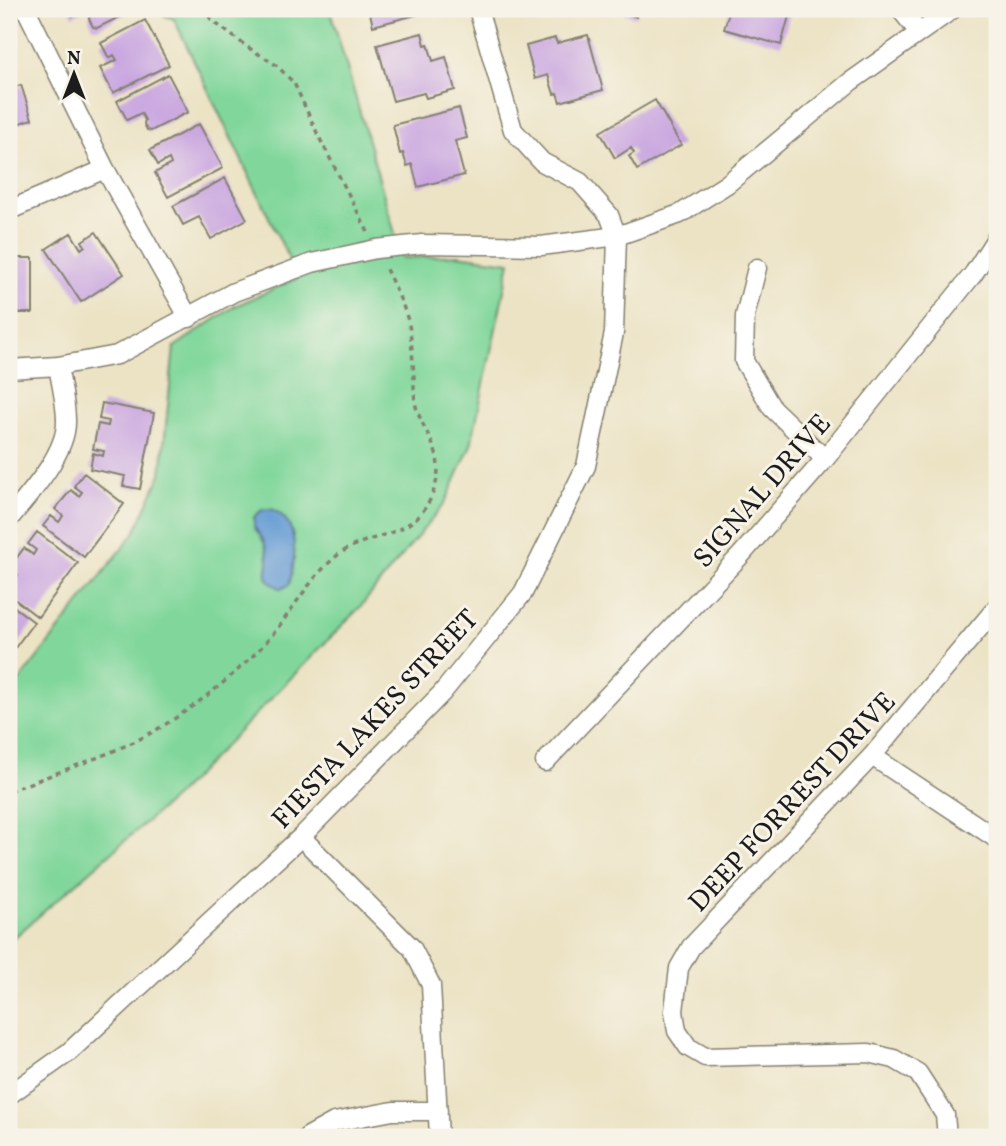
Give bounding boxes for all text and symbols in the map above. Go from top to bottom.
north arrow [38,38,108,108]
text: N [67,46,81,72]
street label: SIGNAL DRIVE [685,406,841,577]
street label: FIESTA LAKES STREET [264,601,488,838]
street label: DEEP FORREST DRIVE [680,684,905,921]

